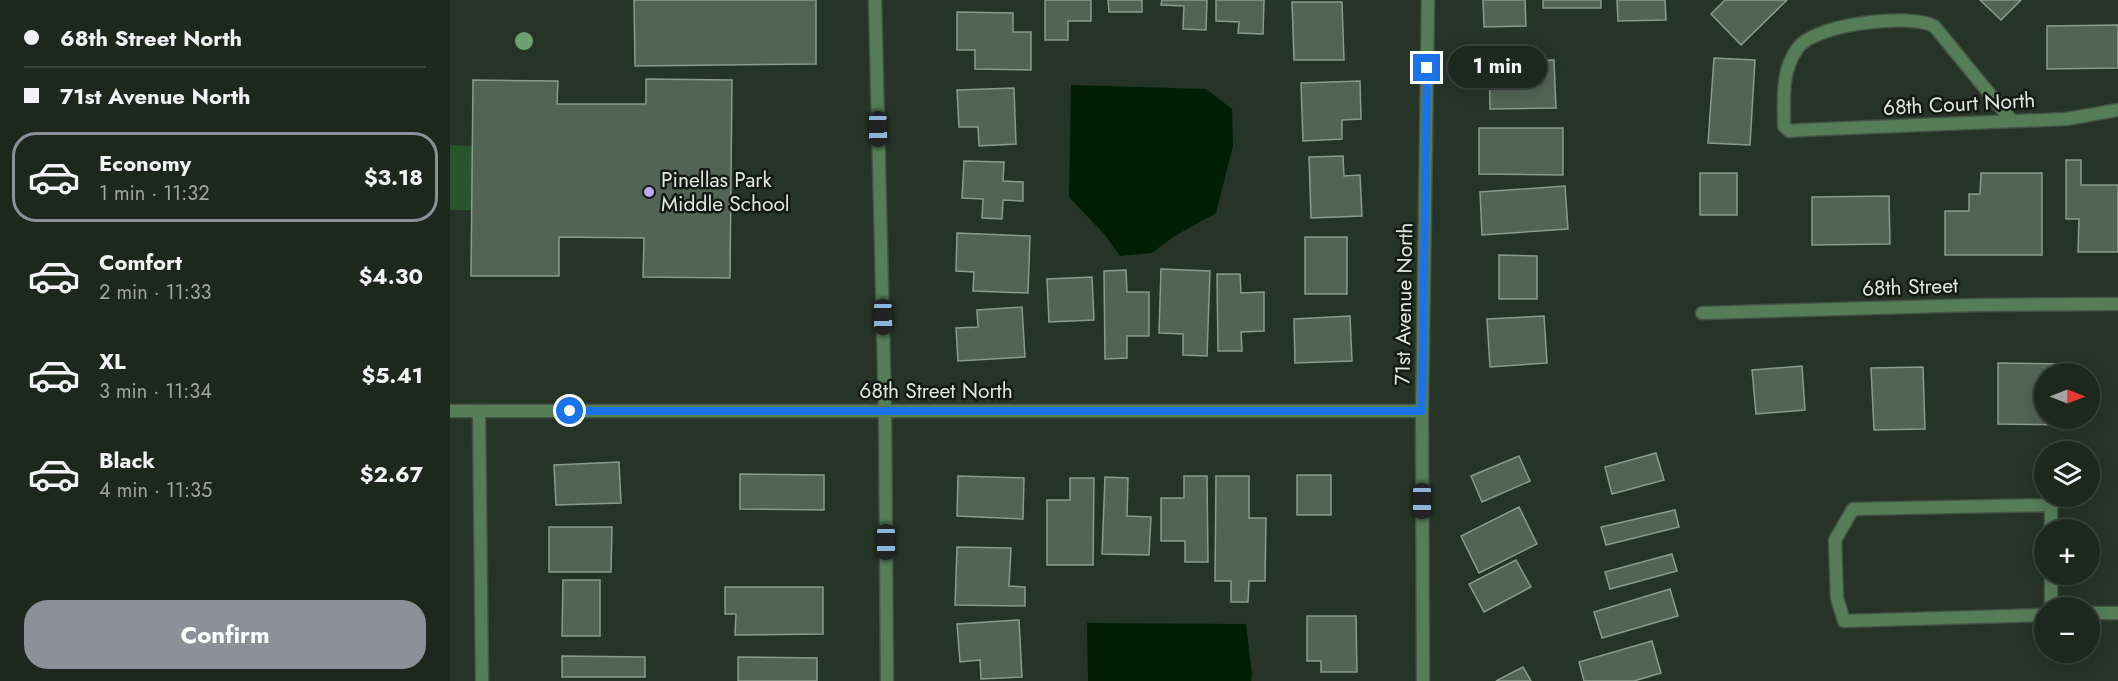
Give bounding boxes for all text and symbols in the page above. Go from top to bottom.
text: 68th Street North [60,22,242,54]
callout: 1 min [1448,47,1547,89]
text: 1 min [1473,52,1522,81]
route end [1413,54,1440,81]
text: 71st Avenue North [60,80,251,112]
street label: 68th Court North [1882,85,2036,123]
car [869,111,887,147]
text: Economy [99,147,191,179]
icon: car [27,150,81,204]
text: $3.18 [364,161,423,193]
place label: Pinellas Park Middle School [661,165,790,219]
text: 1 min · 11:32 [99,179,210,208]
marker: Pinellas Park Middle School [642,185,656,199]
street label: 71st Avenue North [1388,222,1420,386]
text: Comfort [99,246,182,278]
icon: car [27,249,81,303]
text: $4.30 [359,260,423,292]
street label: 68th Street [1861,270,1959,304]
text: 2 min · 11:33 [99,278,212,307]
car [874,299,892,335]
text: XL [99,345,126,377]
icon: car [27,348,81,402]
text: $5.41 [361,359,423,391]
north arrow [2034,363,2100,429]
map controls [2034,363,2100,663]
street label: 68th Street North [859,376,1013,406]
text: 3 min · 11:34 [99,377,212,406]
route start [556,397,583,424]
button: layers [2034,441,2100,507]
text: Black [99,444,155,476]
icon: car [27,447,81,501]
text: $2.67 [360,458,423,490]
text: 4 min · 11:35 [99,476,212,505]
car [1413,483,1431,519]
button: + [2034,519,2100,585]
car [877,524,895,560]
button: − [2034,597,2100,663]
button: Confirm [24,600,426,669]

